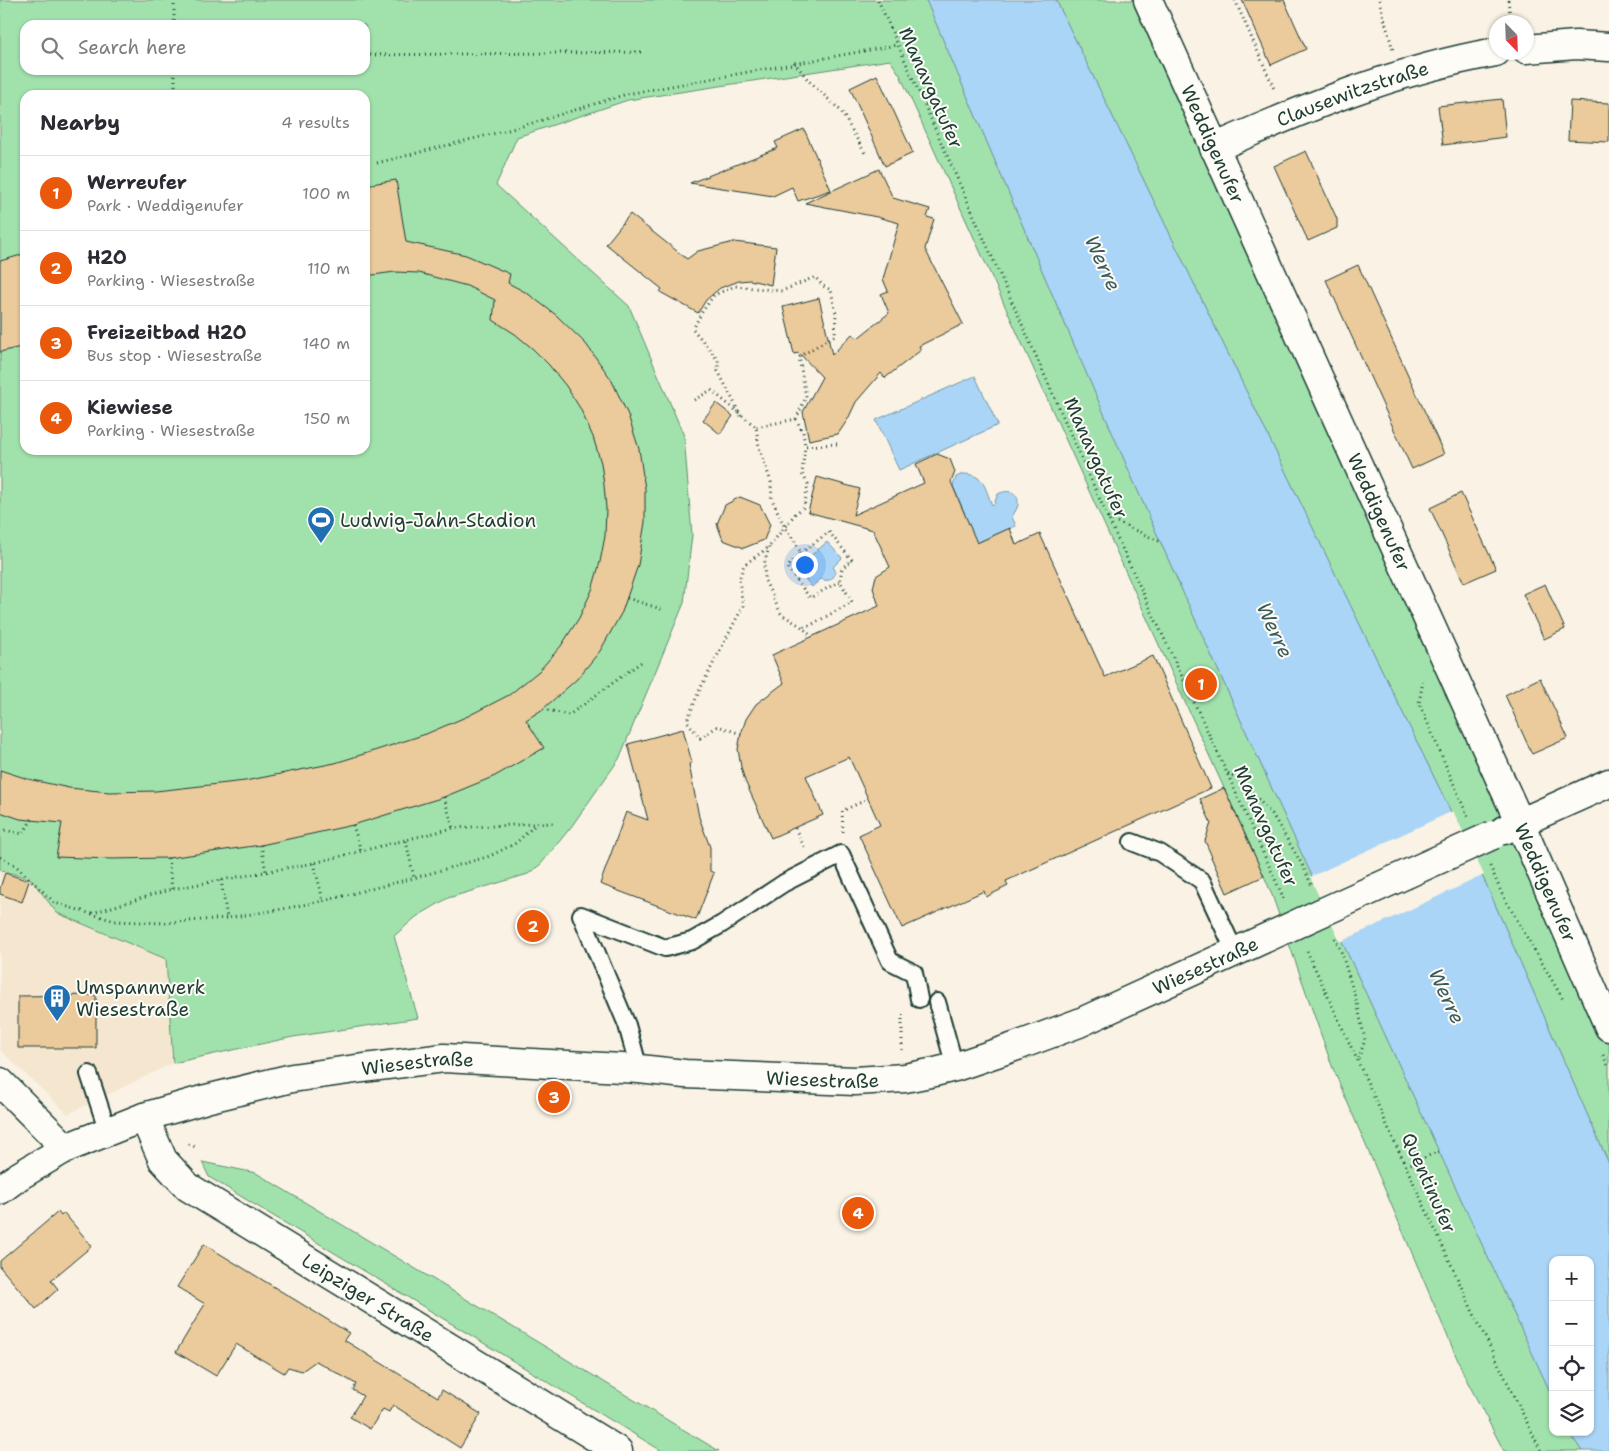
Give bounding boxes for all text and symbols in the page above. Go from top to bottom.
north arrow [1489,15,1534,60]
search box [20,20,370,75]
street label: Manavgatufer [893,23,969,153]
icon: search [38,34,66,62]
text: Search here [78,35,187,60]
street label: Clausewitzstraße [1273,55,1431,132]
street label: Weddigenufer [1175,81,1251,207]
text: Nearby [40,109,120,137]
text: 4 results [281,112,350,133]
text: Werreufer [87,170,187,195]
text: 1 [52,183,60,204]
text: 100 m [302,183,350,204]
text: Park · Weddigenufer [87,195,244,216]
water label: Werre [1079,231,1127,295]
text: H2O [87,245,127,270]
text: 2 [50,258,62,279]
text: 110 m [307,258,350,279]
text: Parking · Wiesestraße [87,270,255,291]
text: Freizeitbad H2O [87,320,247,345]
text: 3 [50,333,62,354]
text: 140 m [303,333,350,354]
text: Bus stop · Wiesestraße [87,345,262,366]
street label: Manavgatufer [1058,393,1134,523]
text: Kiewiese [87,395,173,420]
text: 4 [50,408,62,429]
text: 150 m [303,408,350,429]
text: Parking · Wiesestraße [87,420,255,441]
street label: Weddigenufer [1342,449,1417,575]
sports icon: Ludwig-Jahn-Stadion [306,505,336,544]
place label: Ludwig-Jahn-Stadion [340,508,536,533]
your location [792,552,818,578]
water label: Werre [1251,598,1299,662]
pin: 1 [1185,665,1217,703]
street label: Manavgatufer [1228,761,1304,891]
street label: Weddigenufer [1509,819,1583,946]
pin: 2 [517,907,549,945]
street label: Wiesestraße [1149,931,1262,1000]
water label: Werre [1423,964,1471,1028]
place label: Umspannwerk Wiesestraße [76,975,206,1022]
building icon: Umspannwerk Wiesestraße [42,983,72,1022]
street label: Wiesestraße [360,1045,475,1081]
street label: Wiesestraße [766,1065,880,1094]
pin: 3 [538,1078,570,1116]
street label: Quentinufer [1396,1129,1462,1237]
pin: 4 [842,1194,874,1232]
street label: Leipziger Straße [297,1247,439,1348]
map controls [1549,1256,1594,1436]
button: + [1549,1256,1594,1301]
button: − [1549,1301,1594,1346]
button: locate [1549,1346,1594,1391]
button: layers [1549,1391,1594,1436]

